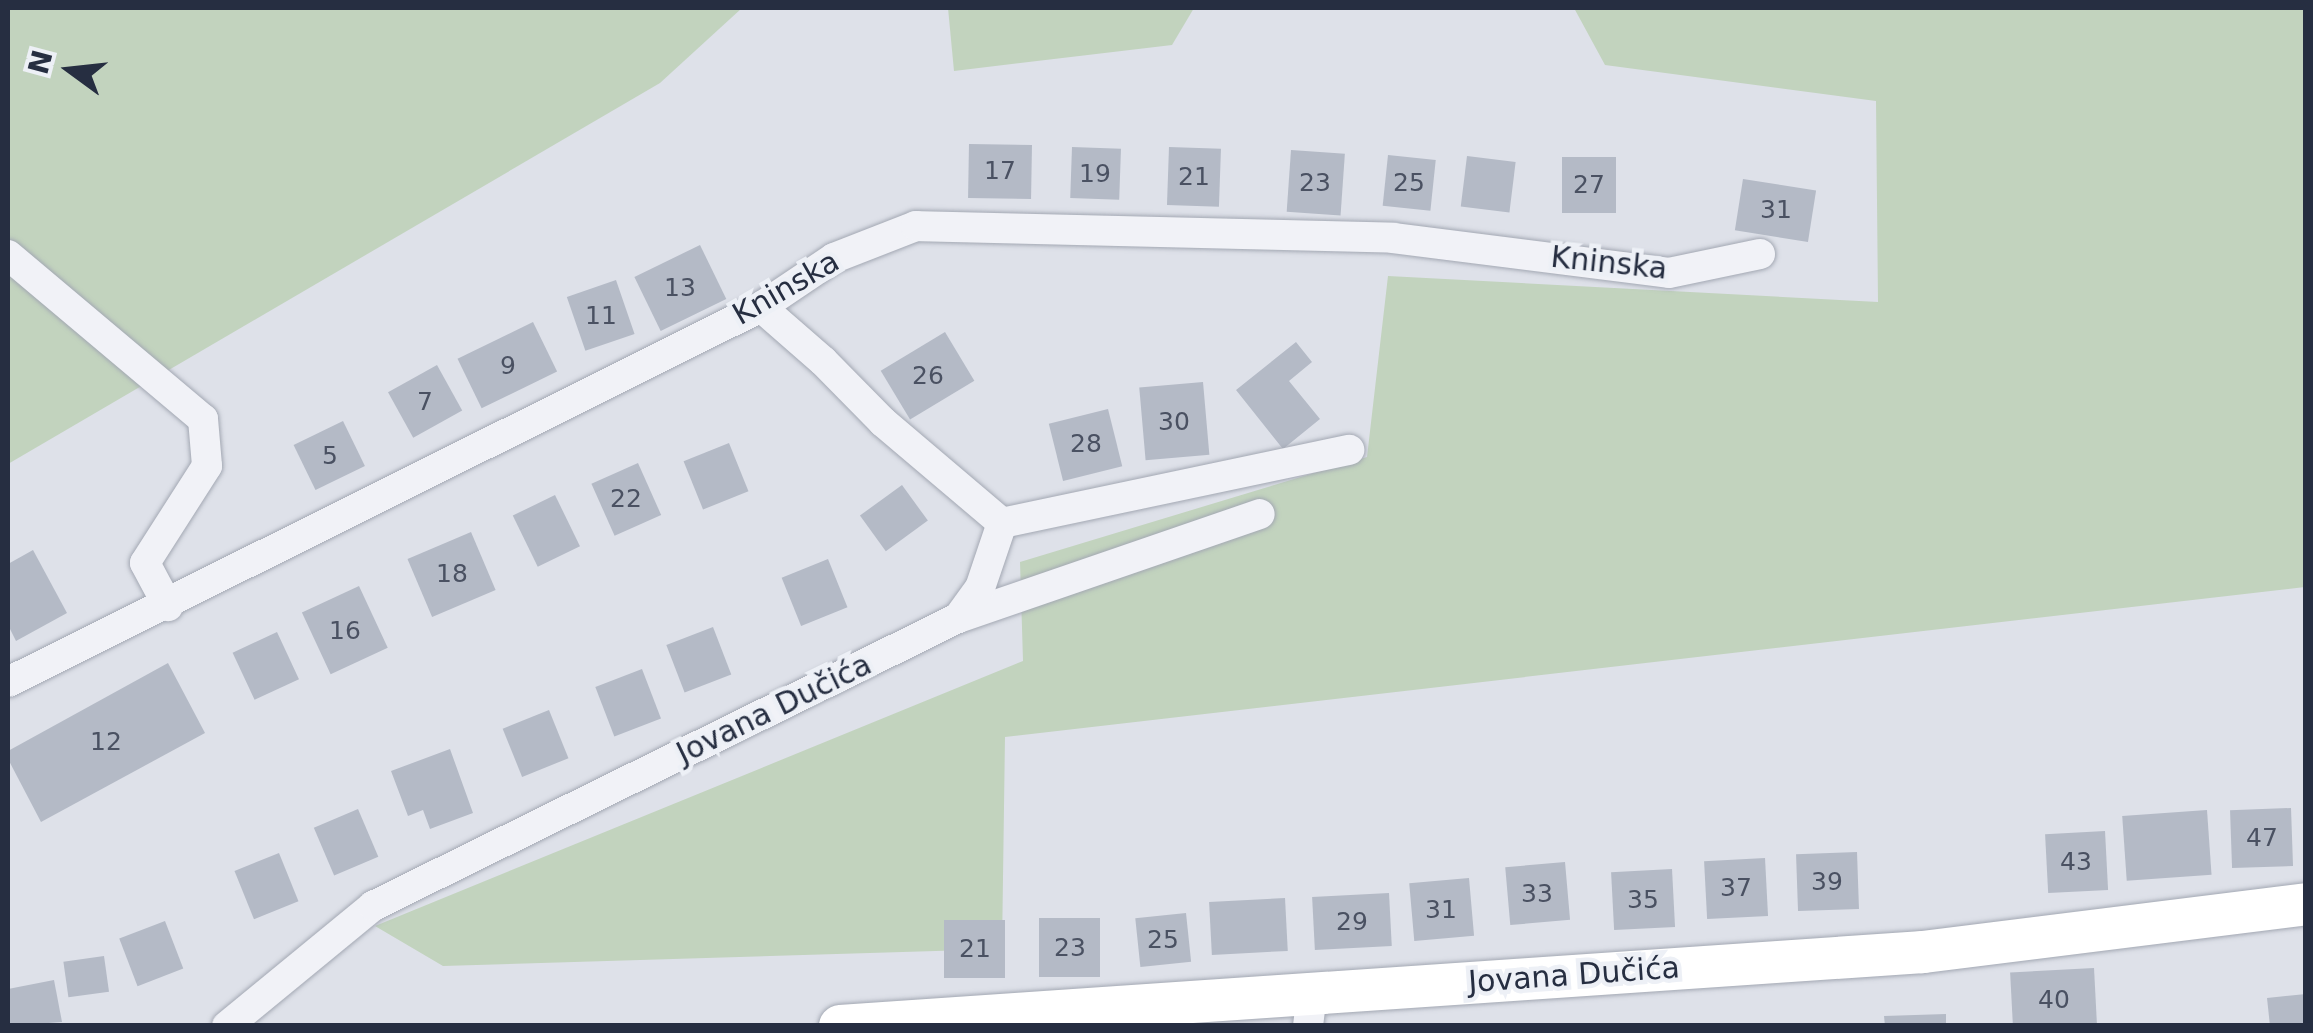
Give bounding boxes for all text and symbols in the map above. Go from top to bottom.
north arrow [20,20,120,120]
text: N [22,47,60,78]
house number: 17 [984,156,1016,186]
house number: 19 [1079,159,1111,189]
house number: 21 [1178,162,1210,192]
house number: 23 [1299,168,1331,198]
house number: 25 [1393,168,1425,198]
house number: 27 [1573,170,1605,200]
house number: 31 [1760,195,1792,225]
street label: Kninska [1549,239,1669,287]
street label: Kninska [726,243,846,333]
house number: 13 [664,273,696,303]
house number: 11 [585,301,617,331]
house number: 9 [500,351,516,381]
house number: 26 [912,361,944,391]
house number: 7 [417,387,433,417]
house number: 30 [1158,407,1190,437]
house number: 28 [1070,429,1102,459]
house number: 5 [322,441,338,471]
house number: 22 [610,484,642,514]
house number: 18 [436,559,468,589]
house number: 16 [329,616,361,646]
street label: Jovana Dučića [671,646,877,772]
house number: 12 [90,727,122,757]
house number: 47 [2246,823,2278,853]
house number: 43 [2060,847,2092,877]
house number: 39 [1811,867,1843,897]
house number: 37 [1720,873,1752,903]
house number: 33 [1521,879,1553,909]
house number: 35 [1627,885,1659,915]
house number: 31 [1425,895,1457,925]
house number: 29 [1336,907,1368,937]
house number: 25 [1147,925,1179,955]
house number: 23 [1054,933,1086,963]
house number: 21 [959,934,991,964]
street label: Jovana Dučića [1467,950,1681,1000]
house number: 40 [2038,985,2070,1015]

